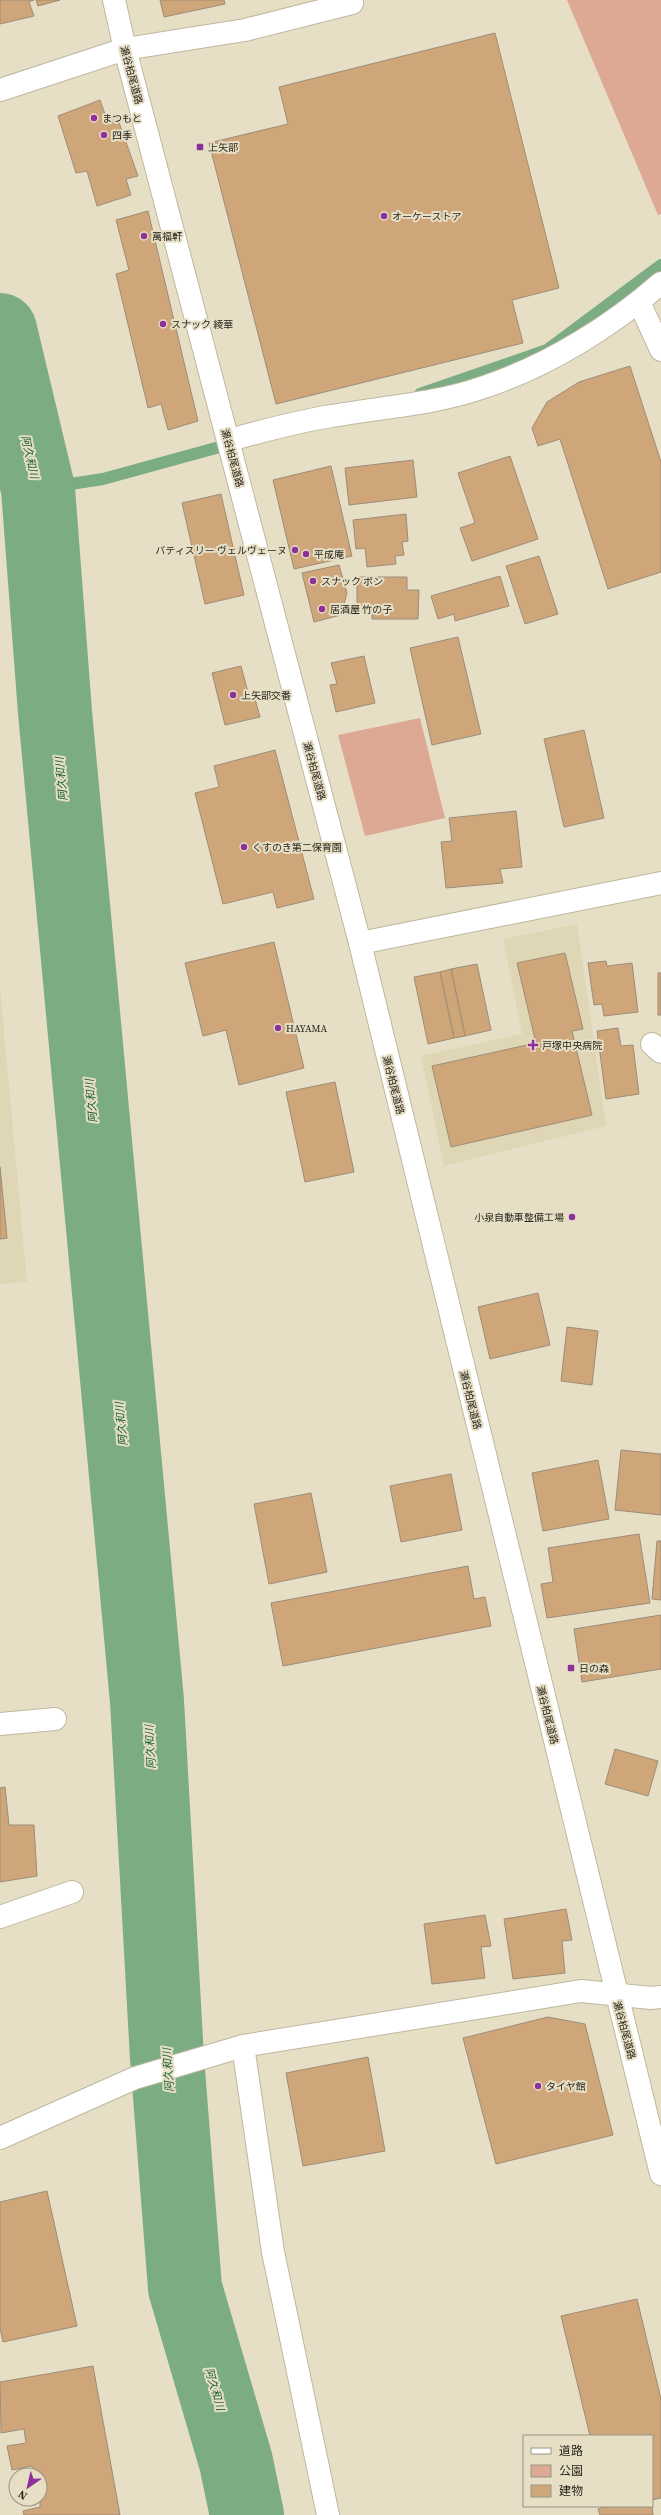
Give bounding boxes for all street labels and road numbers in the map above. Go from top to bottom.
street label: 瀬谷柏尾道路 [117,44,146,106]
street label: 瀬谷柏尾道路 [218,427,247,489]
street label: 瀬谷柏尾道路 [300,740,329,802]
street label: 瀬谷柏尾道路 [380,1054,407,1116]
street label: 瀬谷柏尾道路 [457,1369,484,1431]
street label: 瀬谷柏尾道路 [534,1684,561,1746]
street label: 瀬谷柏尾道路 [610,1999,639,2061]

